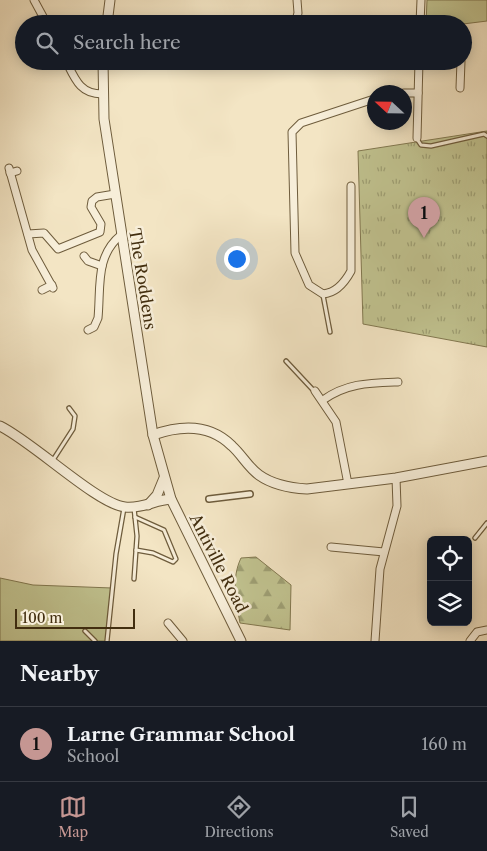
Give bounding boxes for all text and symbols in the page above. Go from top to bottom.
search box [15,15,472,70]
icon: search [33,29,61,57]
text: Search here [73,31,181,54]
north arrow [367,85,412,130]
pin: 1 [408,197,440,238]
street label: The Roddens [125,227,161,331]
your location [224,246,250,272]
street label: Antiville Road [185,509,253,616]
map controls [427,536,472,626]
button: locate [427,536,472,581]
button: layers [427,581,472,626]
scale bar [15,606,135,629]
text: 100 m [22,609,62,627]
text: Nearby [20,661,99,686]
text: Larne Grammar School [67,723,295,746]
text: 1 [32,734,40,754]
text: 160 m [422,734,467,754]
text: School [67,746,119,766]
tab: Map [58,793,88,841]
tab: Directions [204,793,274,841]
tab: Saved [390,793,429,841]

